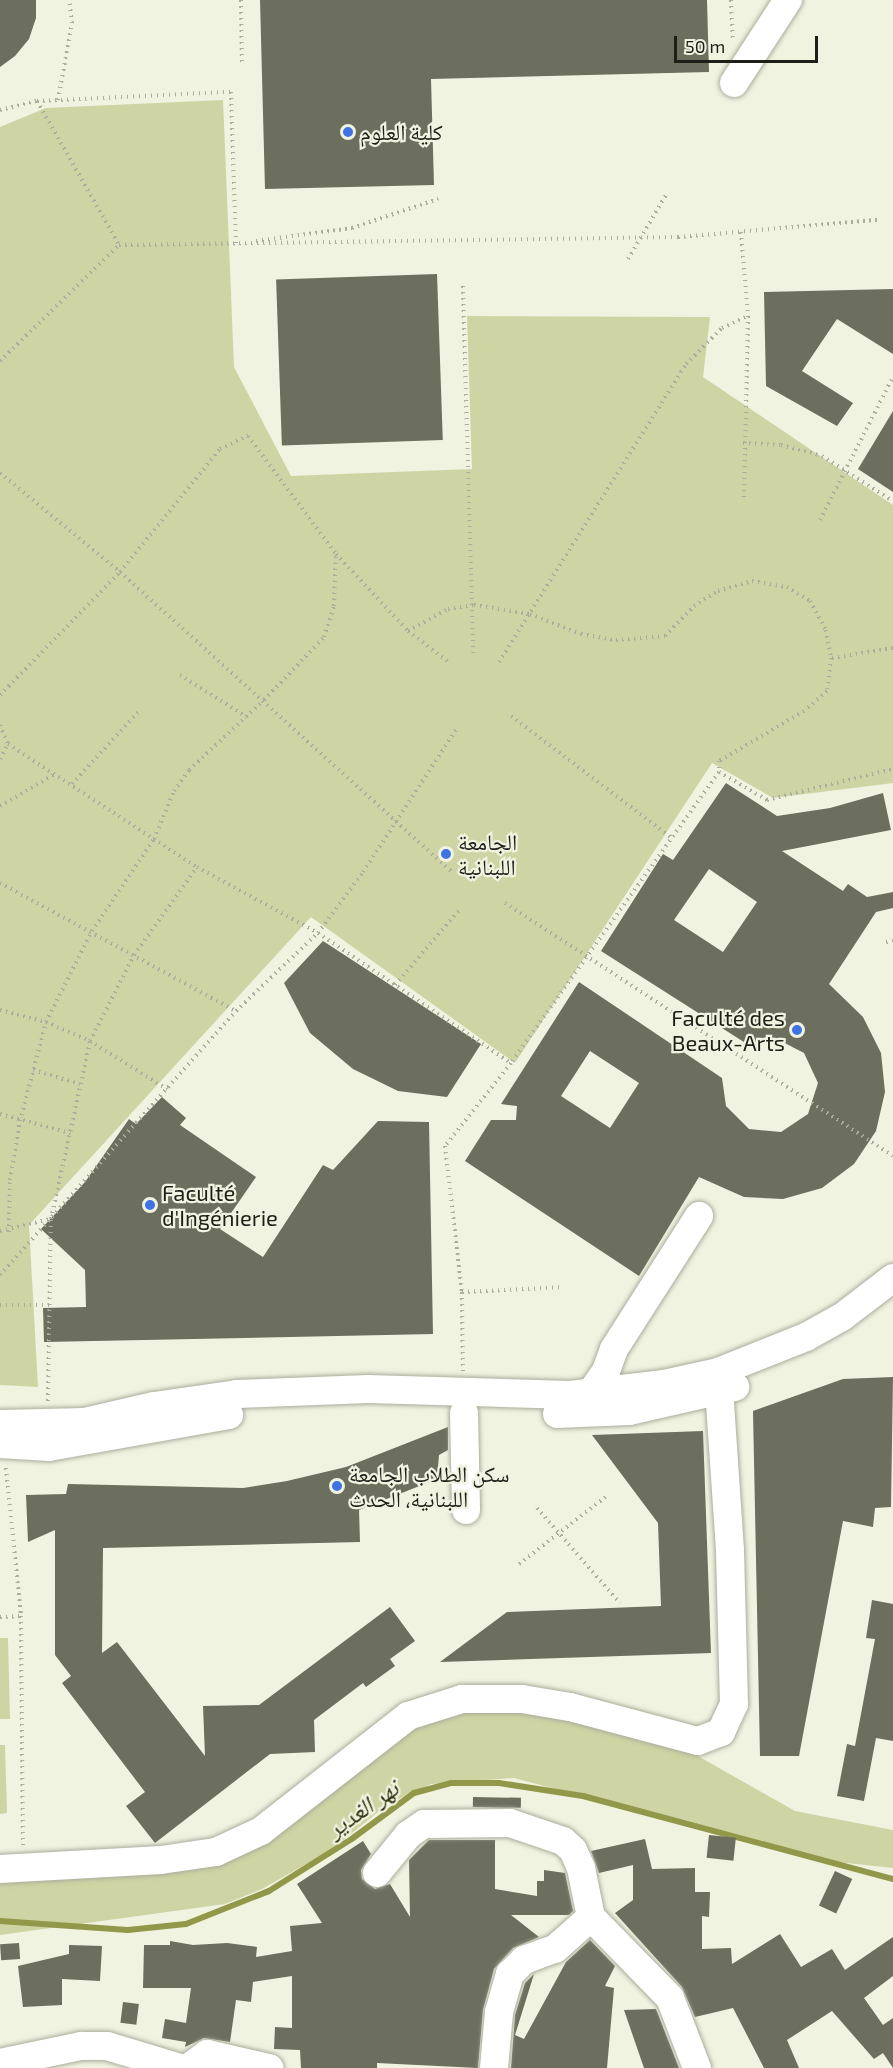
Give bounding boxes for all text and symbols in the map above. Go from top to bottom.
scale bar [677,24,821,62]
text: 50 m [685,35,725,57]
place label: كلية العلوم [360,119,443,145]
marker: كلية العلوم [341,125,355,139]
place label: الجامعة اللبنانية [458,828,517,879]
marker: الجامعة اللبنانية [439,847,453,861]
place label: Faculté des Beaux-Arts [671,1004,785,1056]
marker: Faculté des Beaux-Arts [790,1023,804,1037]
place label: Faculté d'Ingénierie [162,1179,278,1230]
marker: Faculté d'Ingénierie [143,1198,157,1212]
place label: سكن الطلاب الجامعة اللبنانية، الحدث [349,1460,510,1512]
marker: سكن الطلاب الجامعة اللبنانية، الحدث [330,1479,344,1493]
water label: نهر الغدير [321,1773,403,1843]

